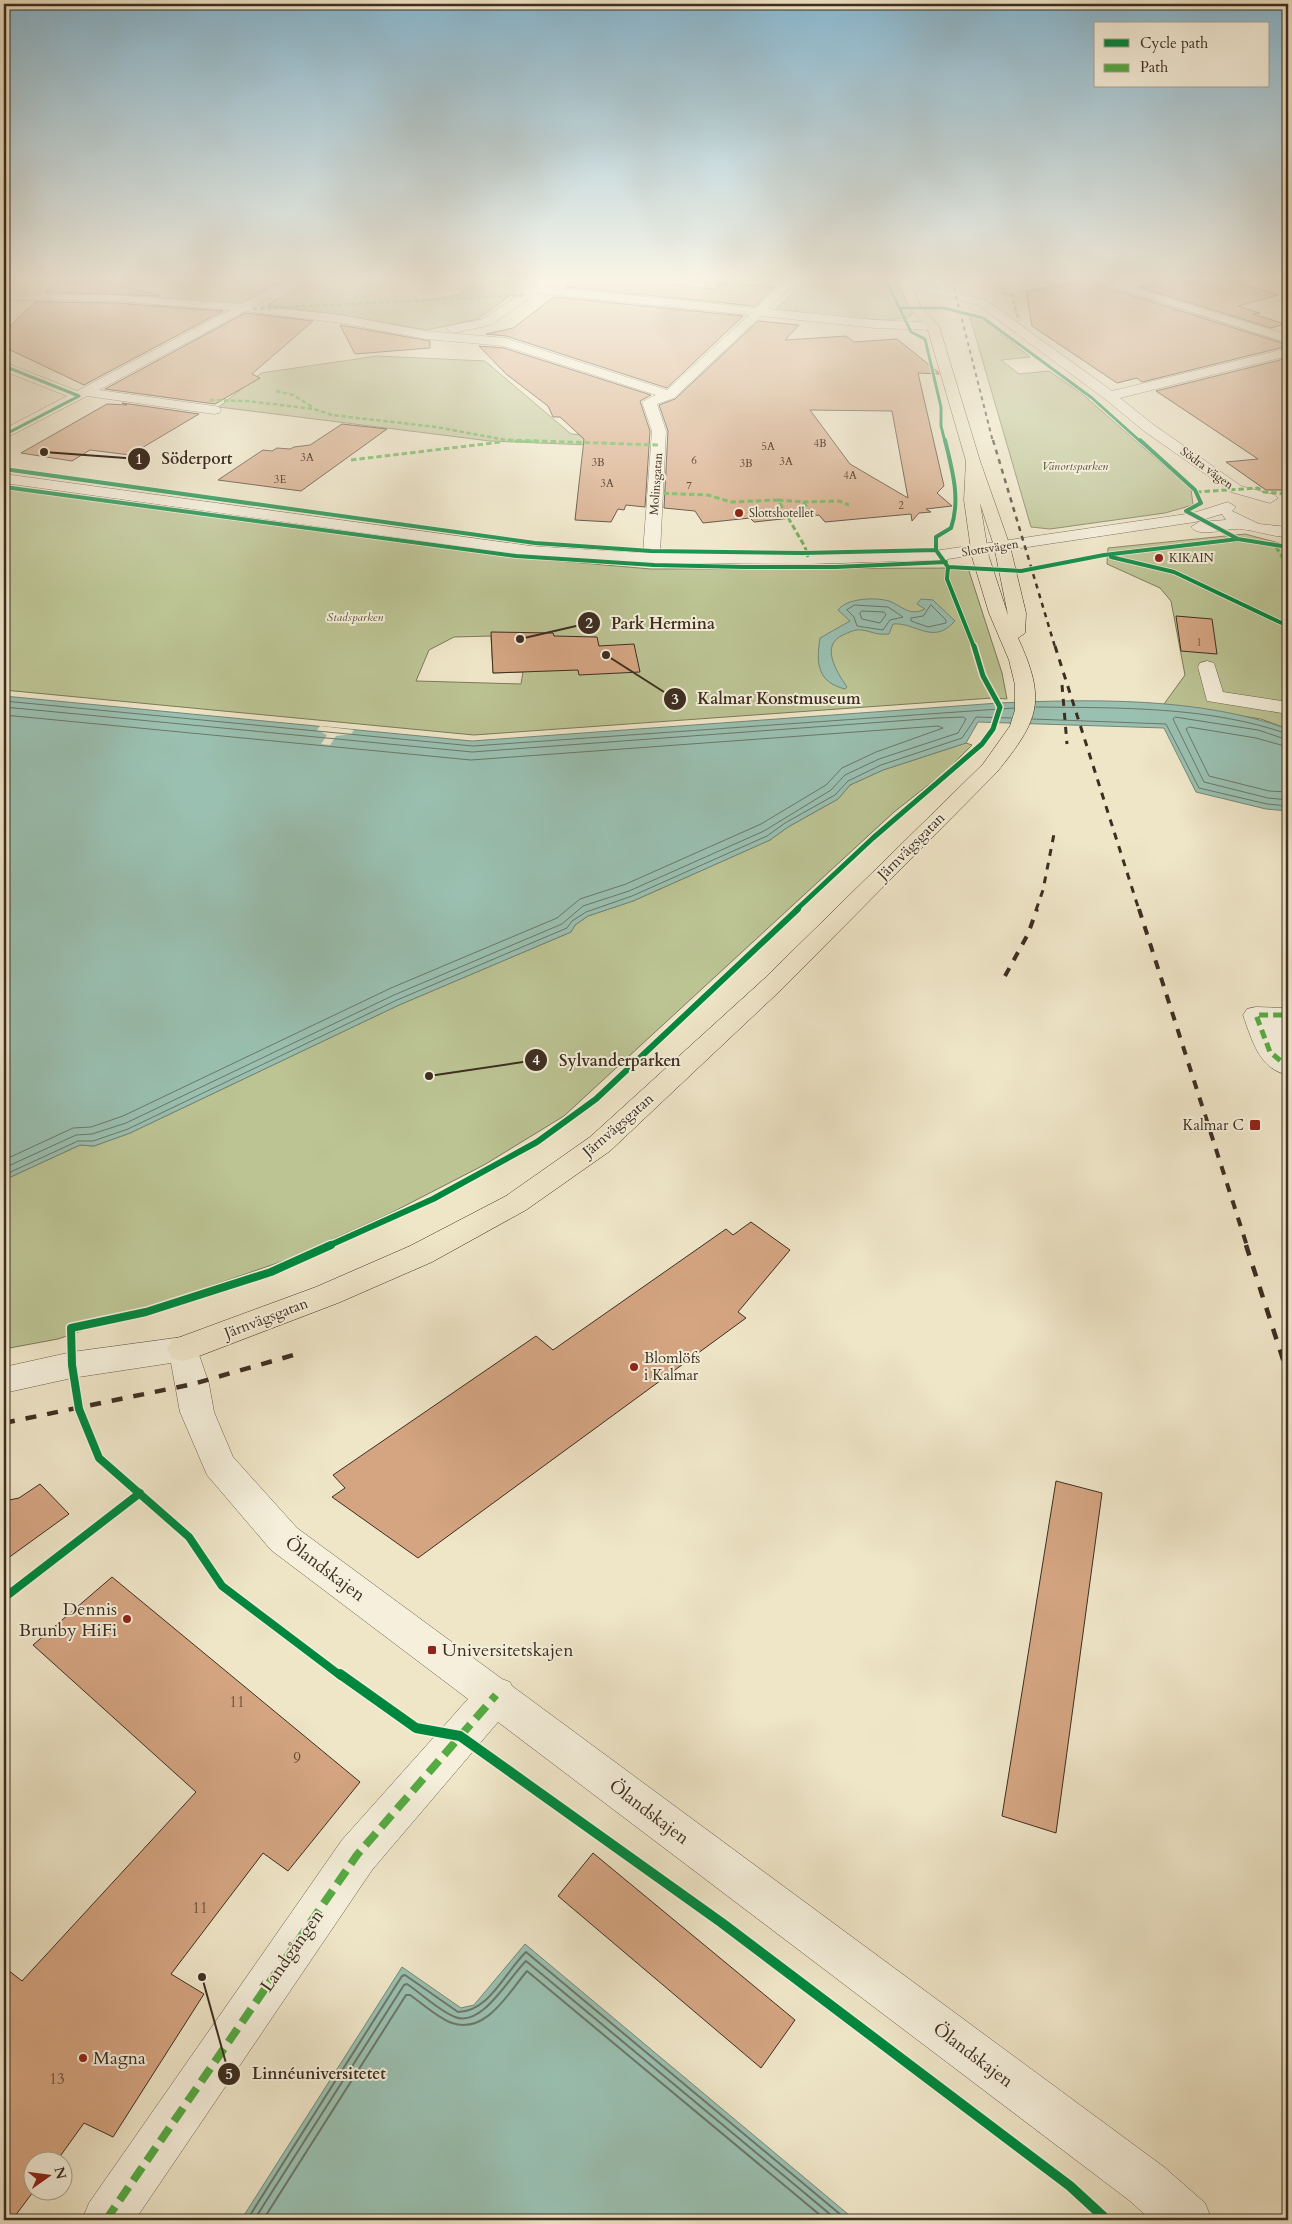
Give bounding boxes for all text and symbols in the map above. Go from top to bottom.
legend [1094,22,1270,88]
text: Cycle path [1140,33,1209,53]
text: Path [1140,57,1169,77]
house number: 4B [813,436,827,451]
house number: 5A [761,439,775,454]
callout: Söderport [126,443,243,474]
street label: Södra vägen [1177,443,1237,493]
text: Söderport [161,448,233,470]
text: 1 [135,449,143,469]
house number: 3A [300,450,314,465]
street label: Molinsgatan [646,452,666,516]
house number: 6 [691,453,697,468]
house number: 3A [779,454,793,469]
house number: 3B [591,455,605,470]
house number: 3B [739,456,753,471]
park label: Vänortsparken [1042,458,1108,474]
house number: 4A [843,468,857,483]
house number: 3E [274,472,286,487]
house number: 3A [600,476,614,491]
house number: 7 [686,478,692,493]
house number: 2 [898,498,904,513]
place label: Slottshotellet [749,505,814,521]
marker: Slottshotellet [733,507,745,519]
street label: Slottsvägen [960,536,1020,560]
place label: KIKAIN [1169,550,1215,566]
marker: KIKAIN [1153,552,1165,564]
callout: Park Hermina [576,608,725,639]
park label: Stadsparken [327,609,383,625]
text: 2 [585,613,593,633]
text: Park Hermina [611,613,715,635]
house number: 1 [1196,635,1202,650]
callout: Kalmar Konstmuseum [662,683,871,714]
text: Kalmar Konstmuseum [697,688,861,710]
text: 3 [671,689,679,709]
street label: Järnvägsgatan [871,808,949,886]
callout: Sylvanderparken [524,1045,691,1076]
text: 4 [532,1050,540,1070]
text: Sylvanderparken [559,1050,682,1072]
street label: Järnvägsgatan [577,1088,658,1163]
place label: Kalmar C [1182,1115,1244,1135]
marker: Kalmar C [1248,1118,1262,1132]
street label: Järnvägsgatan [220,1293,311,1344]
place label: Blomlöfs i Kalmar [644,1348,700,1385]
marker: Blomlöfs i Kalmar [628,1361,640,1373]
street label: Ölandskajen [280,1531,371,1608]
place label: Dennis Brunby HiFi [19,1597,117,1643]
marker: Dennis Brunby HiFi [121,1613,133,1625]
place label: Universitetskajen [442,1638,574,1663]
marker: Universitetskajen [426,1644,438,1656]
house number: 11 [229,1692,245,1712]
house number: 9 [293,1748,301,1768]
street label: Ölandskajen [604,1774,695,1851]
house number: 11 [192,1898,208,1918]
street label: Landgången [254,1904,330,1997]
street label: Ölandskajen [928,2017,1019,2094]
place label: Magna [93,2046,146,2071]
marker: Magna [77,2052,89,2064]
callout: Linnéuniversitetet [217,2058,396,2089]
text: Linnéuniversitetet [252,2063,386,2085]
text: 5 [225,2064,233,2084]
house number: 13 [49,2069,65,2089]
north arrow [22,2152,72,2202]
text: N [49,2165,71,2181]

